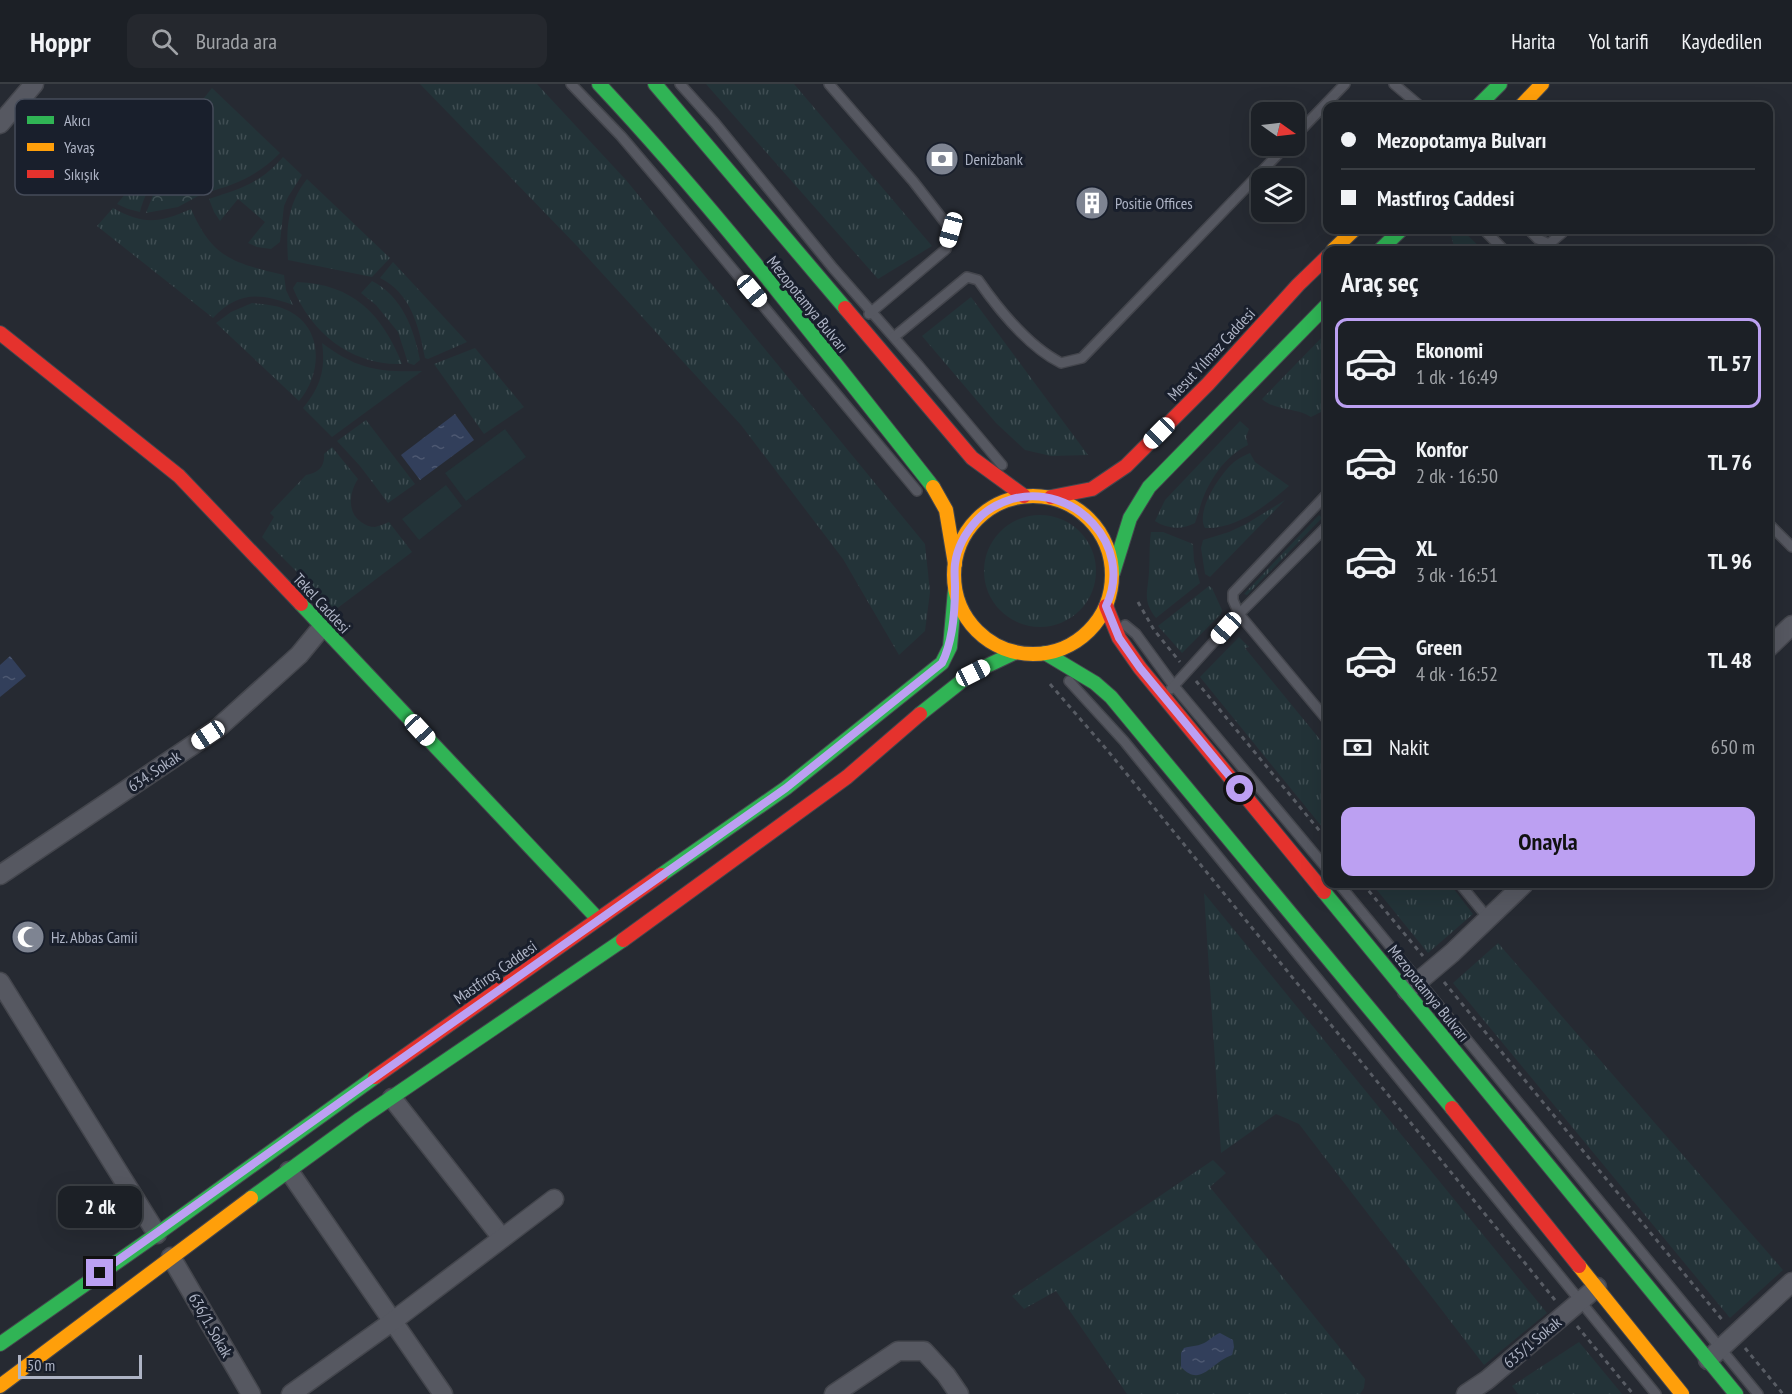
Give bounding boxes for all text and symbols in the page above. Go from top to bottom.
search box [127,14,547,68]
text: Hoppr [30,23,91,60]
icon: search [148,25,181,58]
text: Burada ara [196,27,277,55]
text: Harita [1511,28,1555,55]
text: Yol tarifi [1588,28,1649,55]
text: Kaydedilen [1682,28,1762,55]
legend [15,99,213,195]
north arrow [1251,102,1305,156]
map controls [1251,102,1305,222]
text: Akıcı [64,110,90,130]
text: Mezopotamya Bulvarı [1377,126,1546,154]
text: Yavaş [64,137,95,157]
bank icon: Denizbank [924,141,960,177]
place label: Denizbank [965,149,1024,169]
text: Sıkışık [64,164,100,184]
button: layers [1251,168,1305,222]
text: Mastfıroş Caddesi [1377,184,1514,212]
building icon: Positie Offices [1074,185,1110,221]
place label: Positie Offices [1115,193,1193,213]
car [937,210,965,250]
street label: Mezopotamya Bulvarı [763,252,853,356]
text: Araç seç [1341,265,1419,299]
car [734,271,770,311]
street label: Mesut Yılmaz Caddesi [1163,303,1259,405]
icon: car [1344,336,1398,390]
text: Ekonomi [1416,336,1483,364]
text: TL 57 [1708,349,1752,377]
text: 1 dk · 16:49 [1416,364,1498,390]
car [1140,414,1178,452]
icon: car [1344,435,1398,489]
text: Konfor [1416,435,1468,463]
text: TL 76 [1708,448,1752,476]
text: 2 dk · 16:50 [1416,463,1498,489]
icon: car [1344,534,1398,588]
text: XL [1416,534,1437,562]
text: TL 96 [1708,547,1752,575]
text: 3 dk · 16:51 [1416,562,1498,588]
street label: Tekel Caddesi [289,569,355,637]
car [1207,609,1245,647]
icon: car [1344,633,1398,687]
text: Green [1416,633,1462,661]
text: TL 48 [1708,646,1752,674]
car [953,657,993,689]
text: 4 dk · 16:52 [1416,661,1498,687]
car [401,711,439,749]
car [188,717,228,753]
icon: cash [1341,731,1374,764]
text: Nakit [1389,733,1429,761]
text: 650 m [1711,734,1755,760]
street label: 634. Sokak [124,746,185,796]
route start [1226,775,1253,802]
button: Onayla [1341,807,1755,876]
mosque icon: Hz. Abbas Camii [10,919,46,955]
place label: Hz. Abbas Camii [51,927,138,947]
street label: Mastfıroş Caddesi [450,936,540,1008]
street label: Mezopotamya Bulvarı [1384,941,1474,1045]
callout: 2 dk [58,1186,142,1228]
text: 2 dk [85,1194,115,1220]
route end [86,1259,113,1286]
street label: 636/1. Sokak [185,1289,238,1362]
street label: 635/1 Sokak [1499,1312,1566,1372]
scale bar [18,1352,142,1380]
text: 50 m [27,1355,55,1375]

